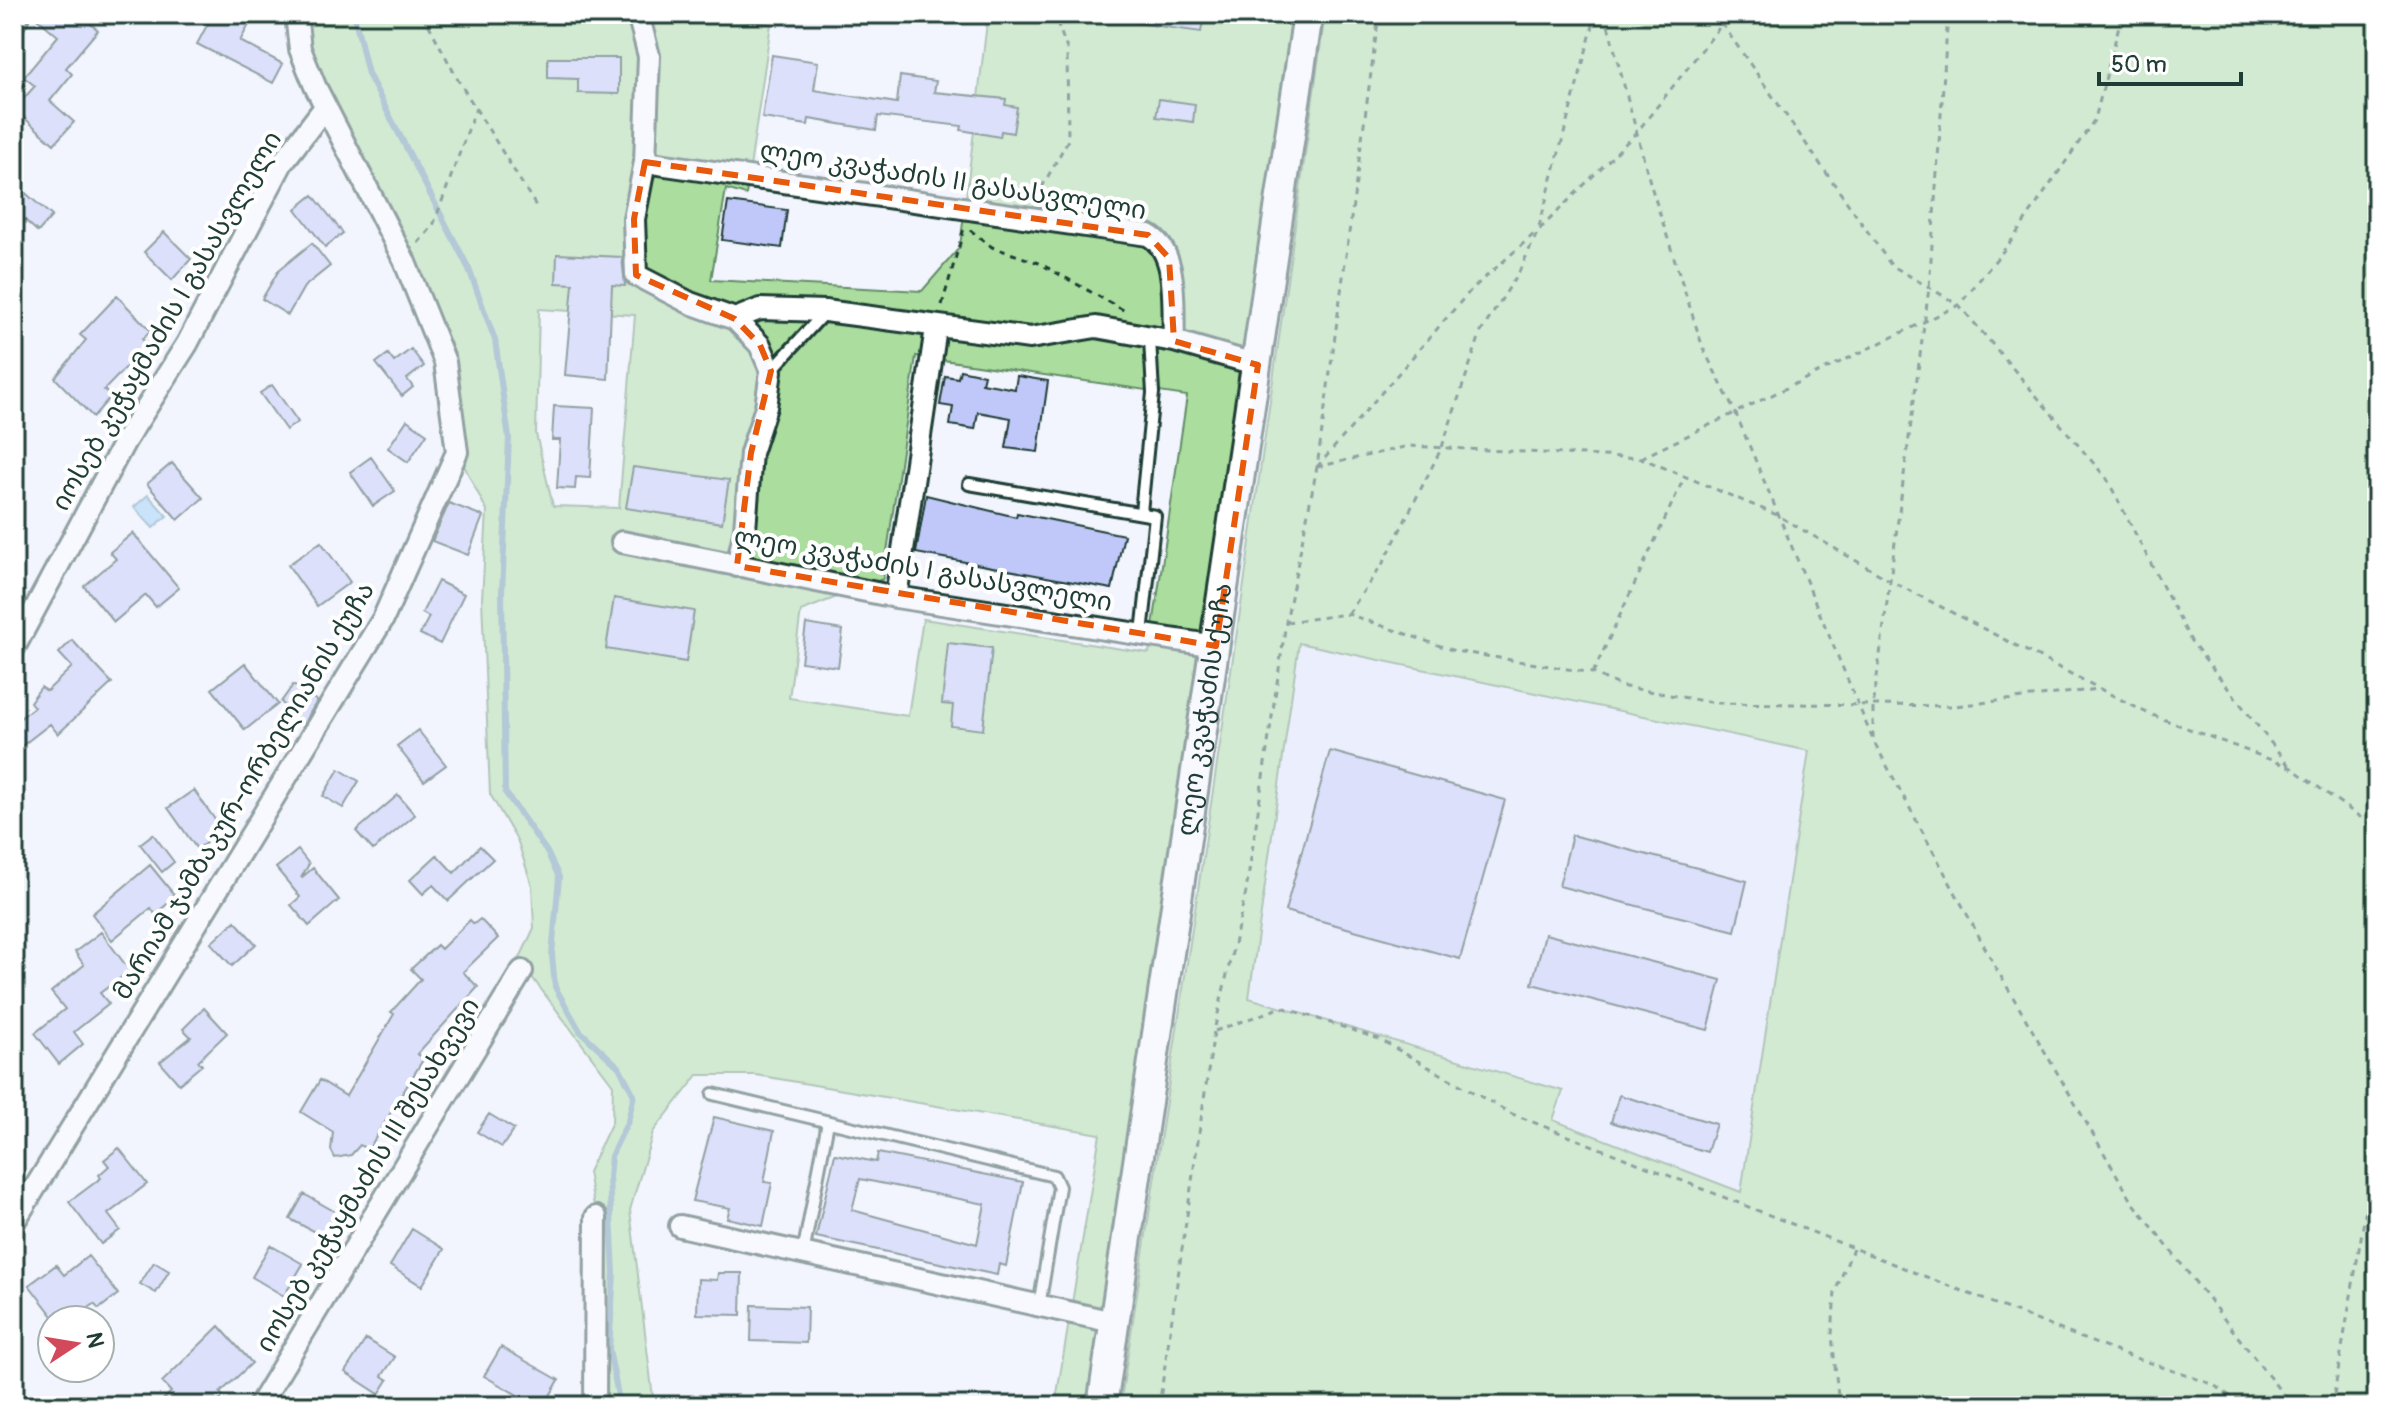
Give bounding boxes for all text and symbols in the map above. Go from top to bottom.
scale bar [2099,36,2241,86]
text: 50 m [2111,50,2167,79]
street label: იოსებ კეჭაყმაძის I გასასვლელი [45,125,289,517]
street label: ლეო კვაჭაძის II გასასვლელი [758,135,1148,227]
street label: ლეო კვაჭაძის I გასასვლელი [731,521,1115,619]
street label: მარიამ ჯამბაკურ-ორბელიანის ქუჩა [106,576,382,1006]
street label: ლეო კვაჭაძის ქუჩა [1171,581,1240,838]
street label: იოსებ კეჭაყმაძის III შესახვევი [249,992,487,1358]
north arrow [36,1304,116,1384]
text: N [79,1330,110,1350]

